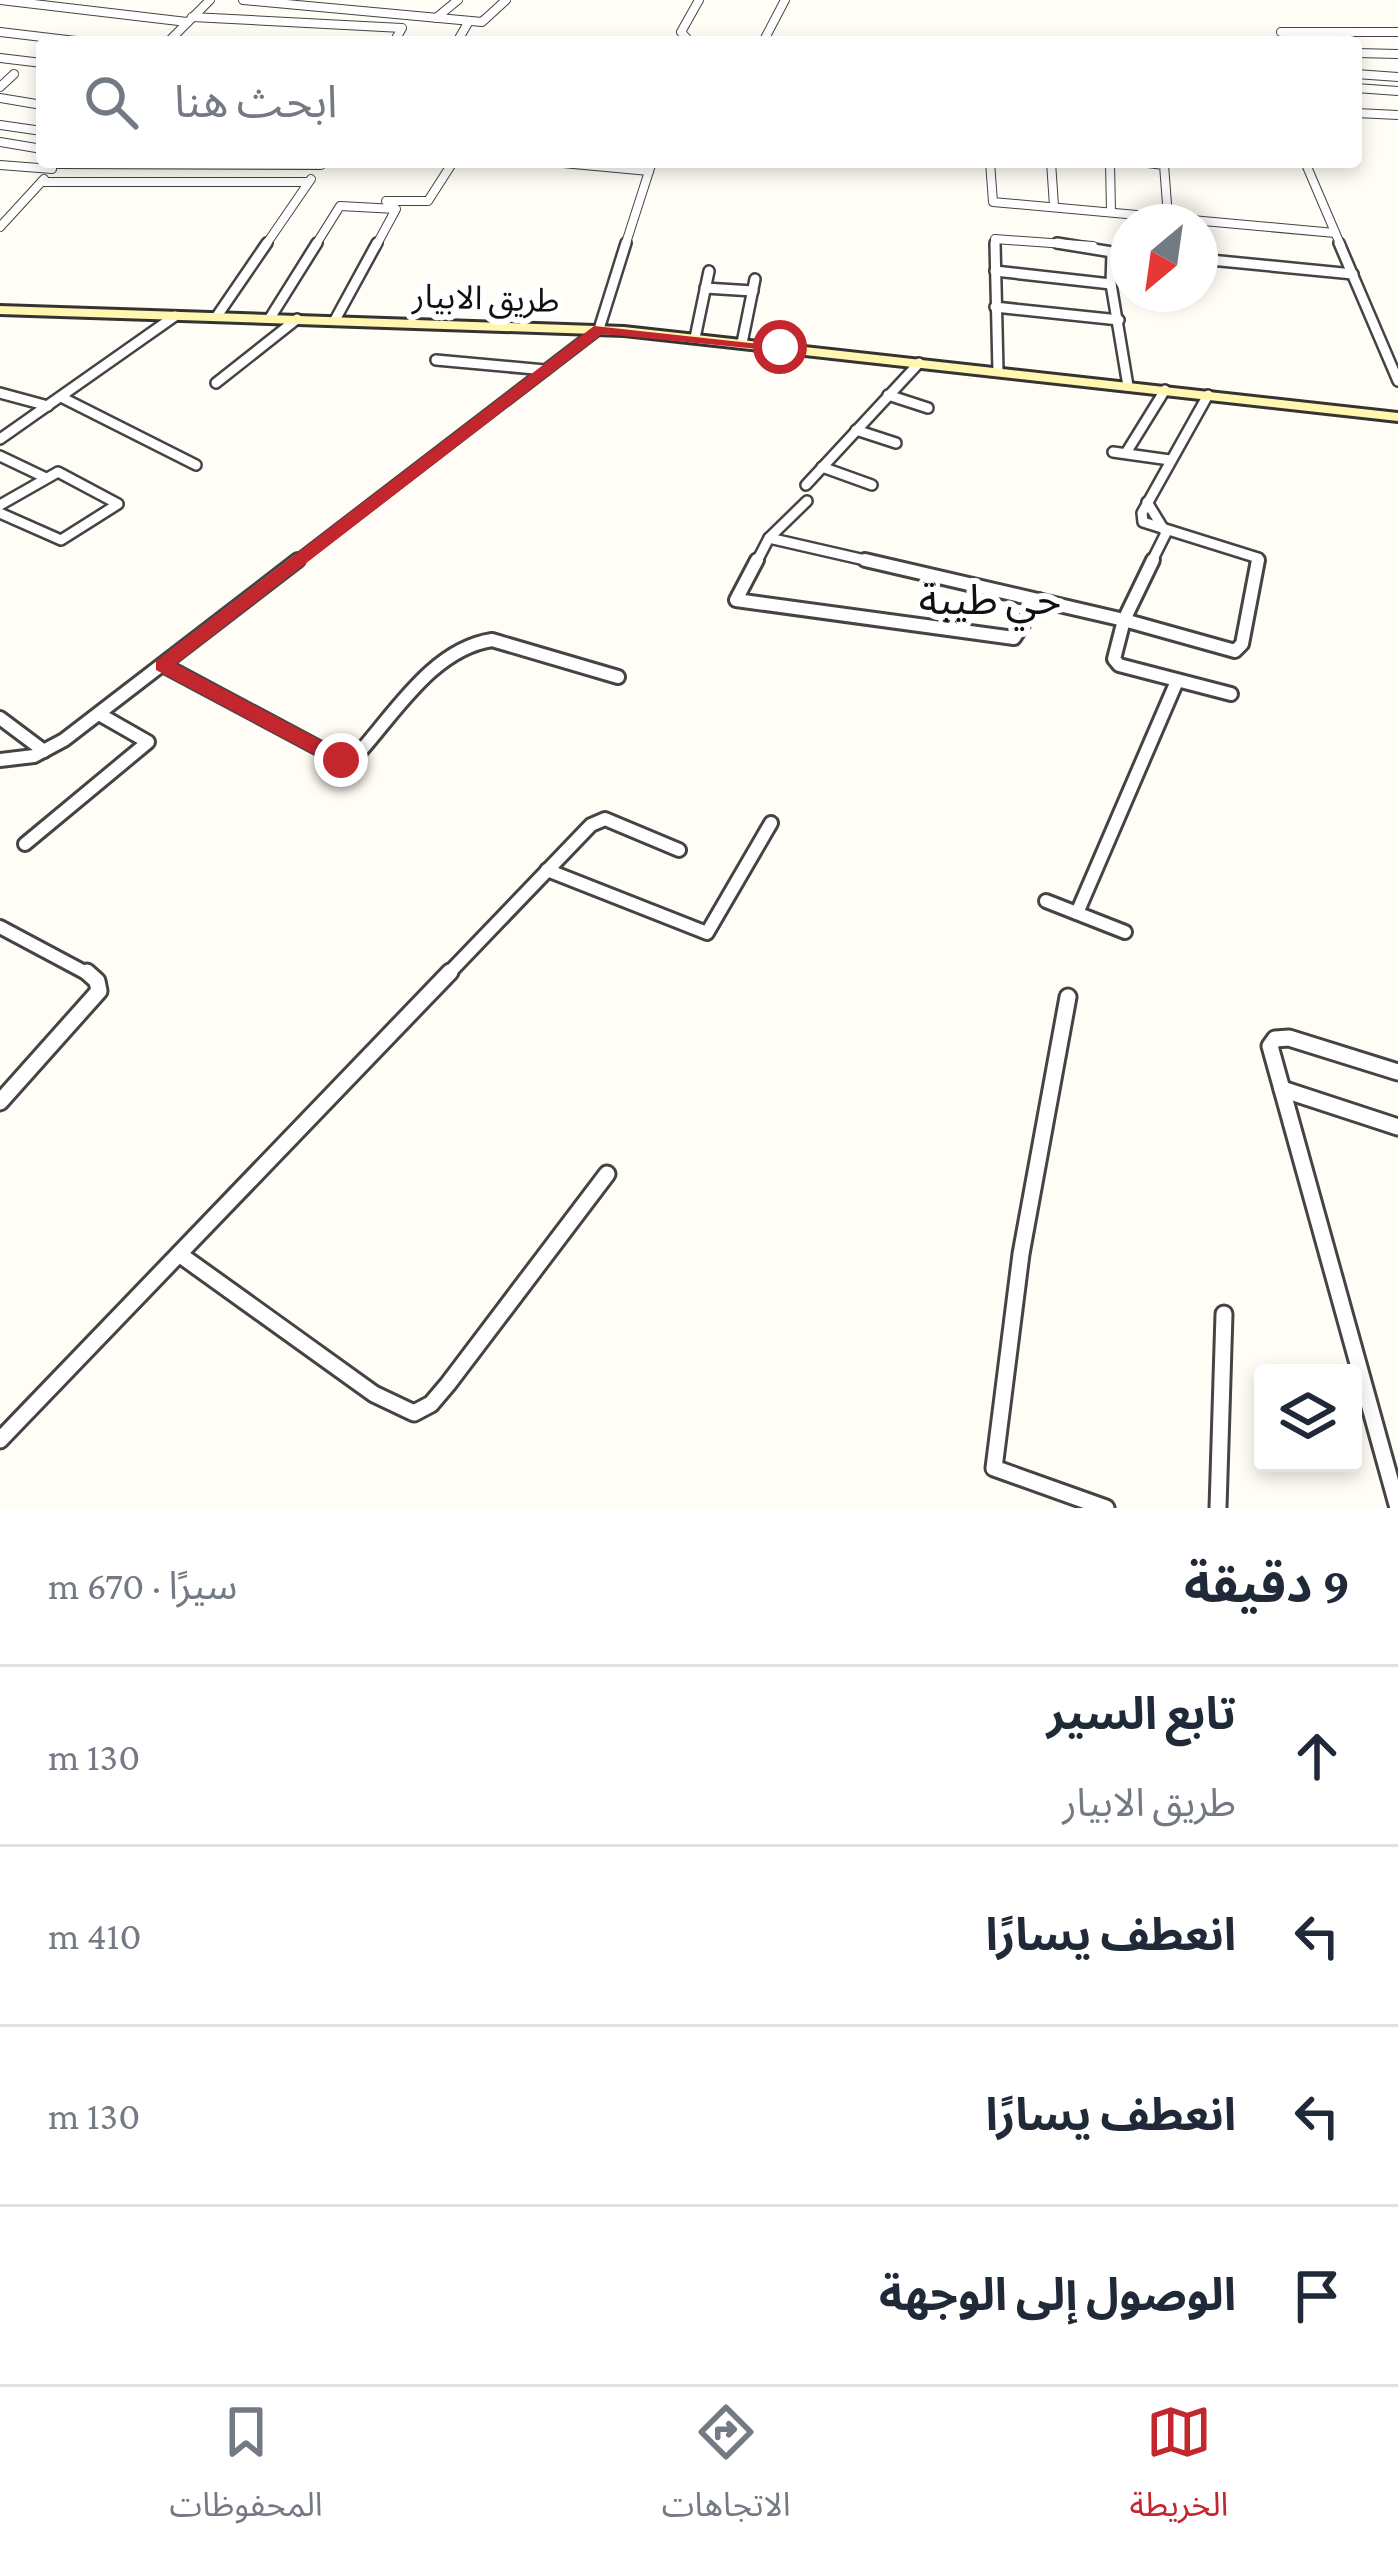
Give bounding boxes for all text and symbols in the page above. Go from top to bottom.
search box [36,36,1362,168]
icon: search [78,69,144,135]
text: ابحث هنا [174,77,337,127]
north arrow [1110,204,1218,312]
street label: طريق الابيار [411,277,560,321]
route start [753,320,807,374]
district label: حي طيبة [919,576,1061,631]
route end [314,733,368,787]
map controls [1254,1364,1362,1472]
button: layers [1254,1364,1362,1472]
text: 9 دقيقة [1184,1556,1350,1613]
text: سيرًا · 670 m [48,1564,237,1607]
text: تابع السير [1047,1689,1236,1739]
icon: ahead [1284,1723,1350,1789]
text: 130 m [48,1735,140,1778]
text: طريق الابيار [1062,1781,1236,1824]
icon: left [1284,1903,1350,1969]
text: انعطف يسارًا [986,1910,1236,1960]
text: 410 m [48,1914,142,1957]
icon: left [1284,2083,1350,2149]
text: انعطف يسارًا [986,2090,1236,2140]
text: 130 m [48,2094,140,2137]
icon: arrive [1284,2263,1350,2329]
text: الوصول إلى الوجهة [879,2270,1236,2320]
tab: المحفوظات [170,2399,323,2540]
tab: الاتجاهات [662,2399,791,2540]
tab: الخريطة [1130,2399,1228,2540]

